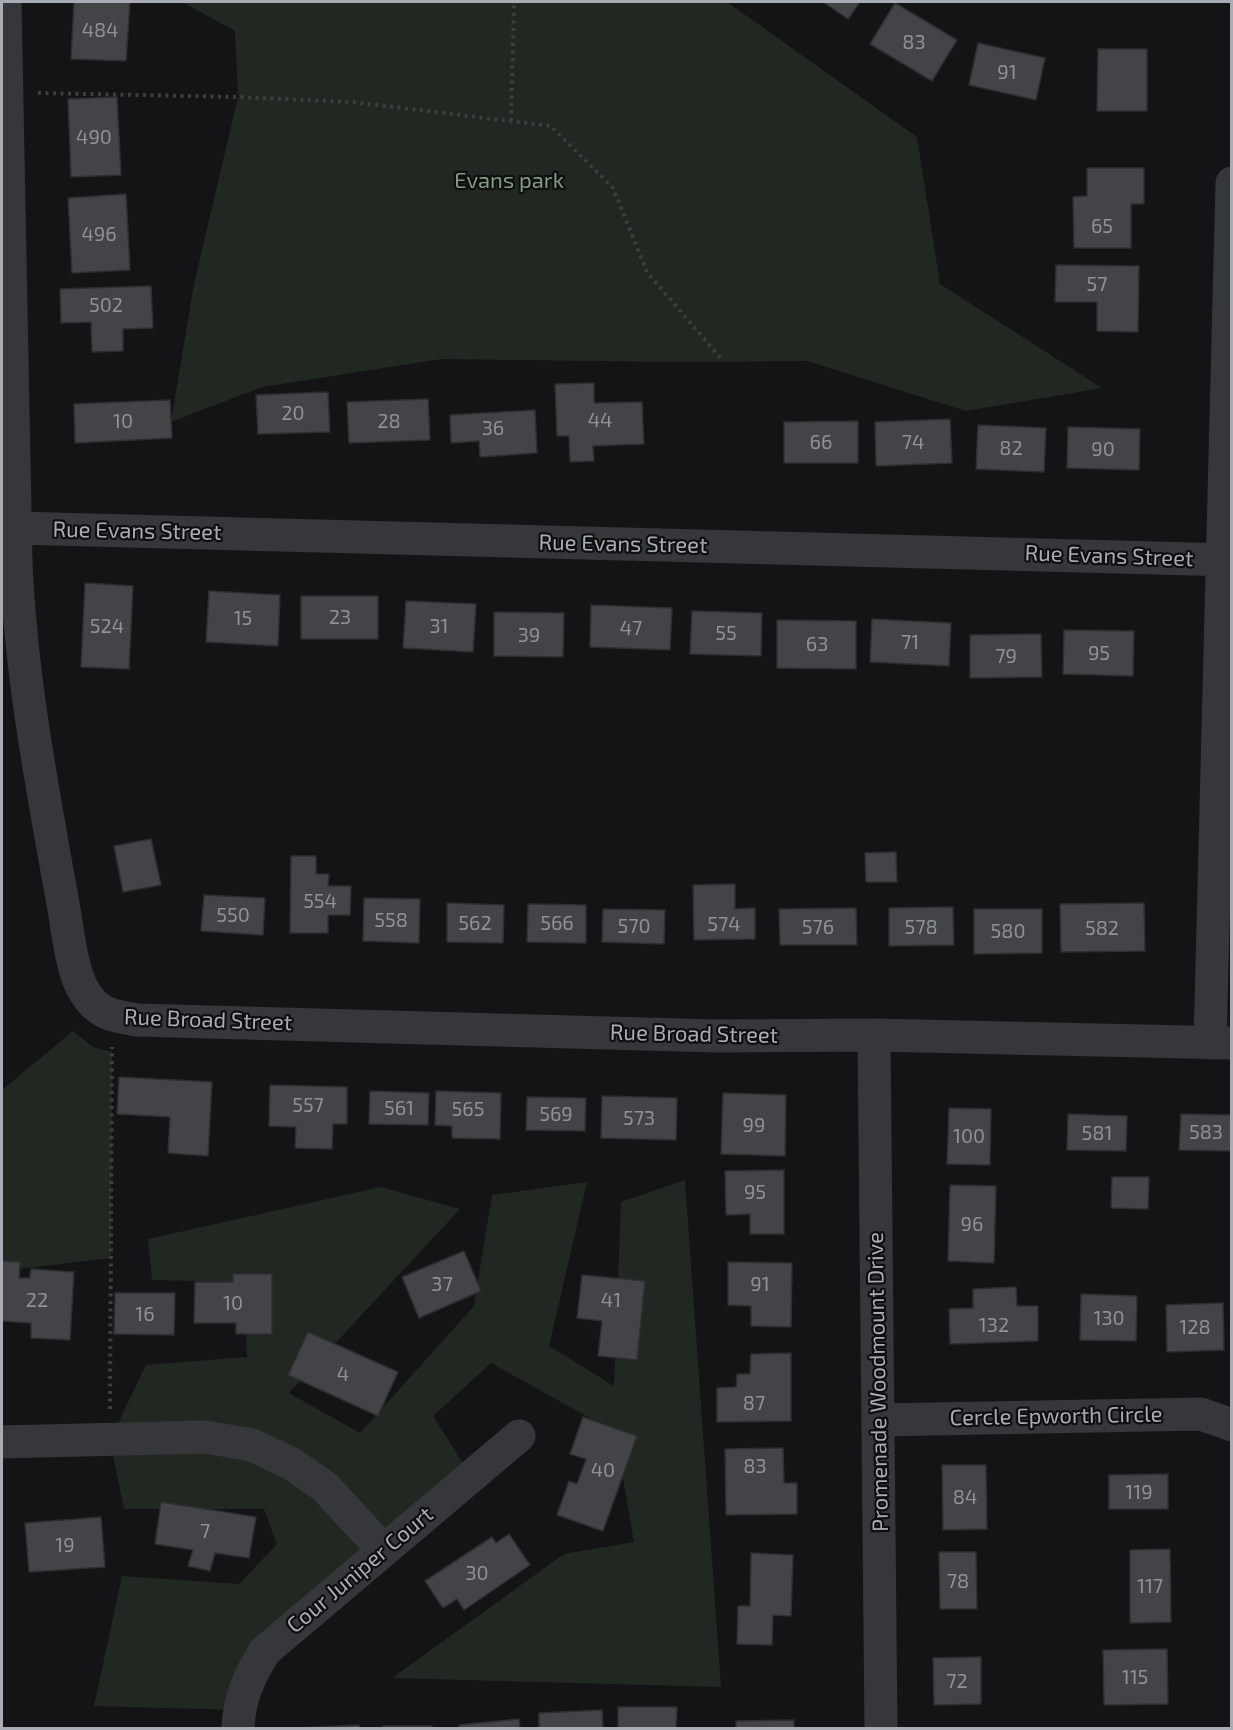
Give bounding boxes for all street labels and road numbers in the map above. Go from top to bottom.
street label: Rue Evans Street [52,516,222,546]
street label: Rue Evans Street [538,529,708,559]
street label: Rue Evans Street [1024,540,1194,572]
street label: Rue Broad Street [123,1004,293,1036]
street label: Rue Broad Street [610,1019,778,1049]
street label: Promenade Woodmount Drive [862,1232,894,1532]
street label: Cercle Epworth Circle [949,1401,1163,1431]
street label: Cour Juniper Court [282,1501,438,1639]

